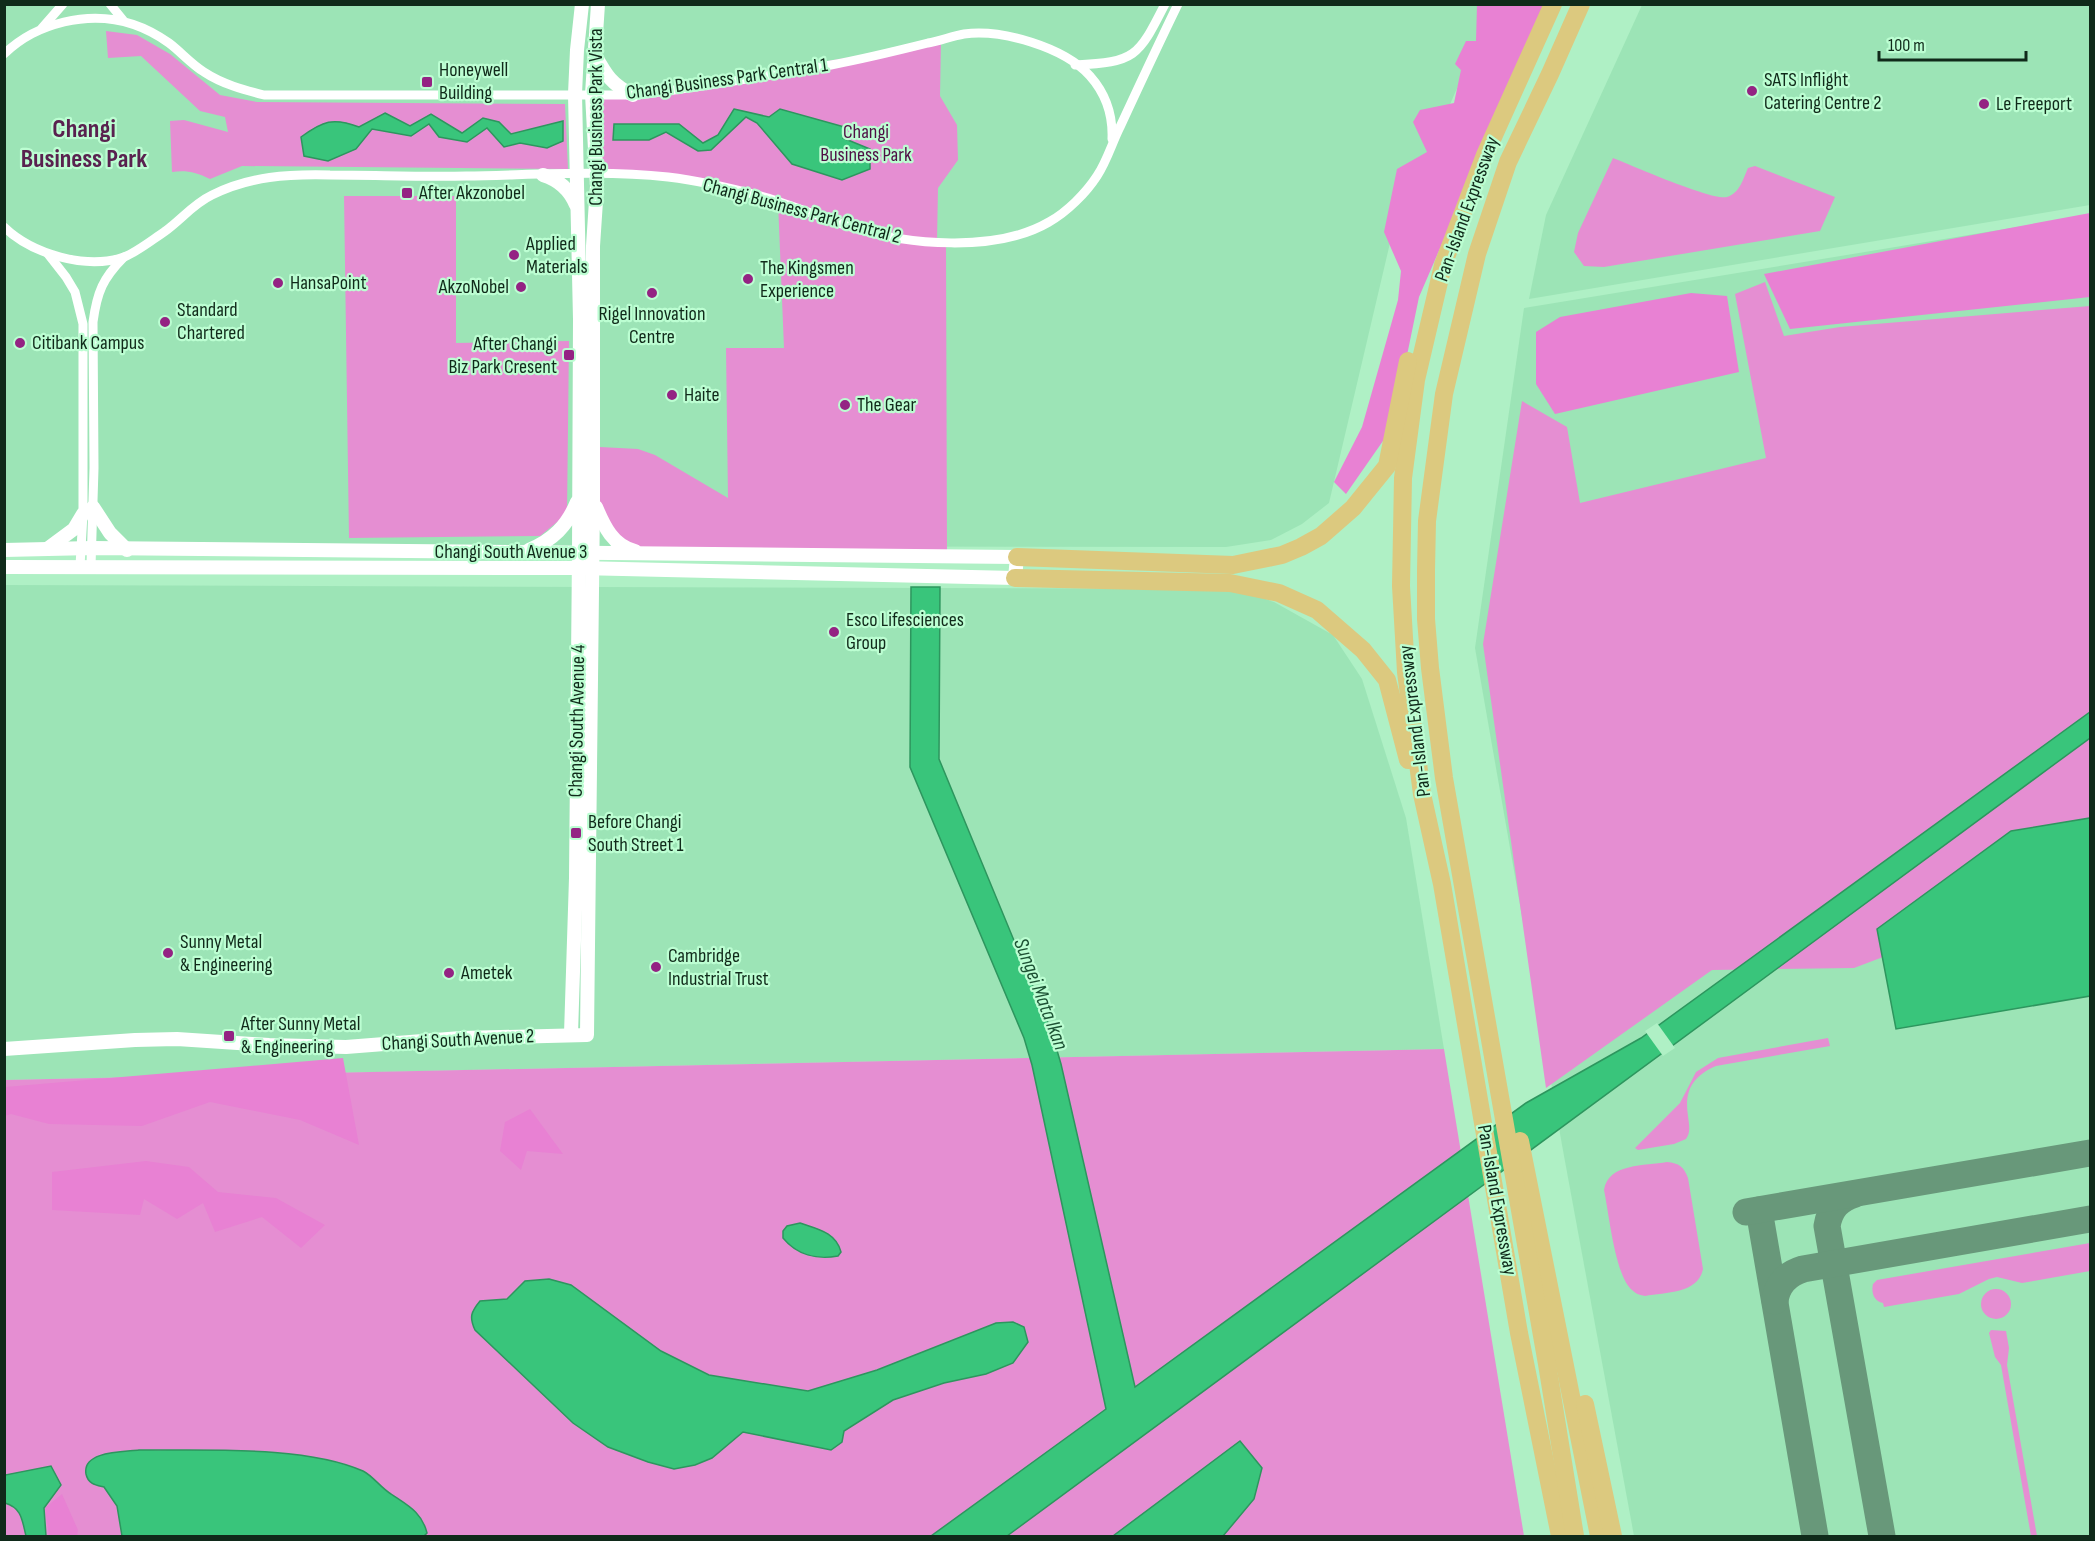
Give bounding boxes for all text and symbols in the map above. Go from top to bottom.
scale bar [1879,24,2026,62]
street label: Changi Business Park Vista [584,28,608,206]
text: 100 m [1888,35,1925,56]
street label: Changi Business Park Central 1 [625,53,829,105]
place label: Honeywell Building [439,58,508,105]
place label: SATS Inflight Catering Centre 2 [1764,68,1881,115]
marker: Honeywell Building [420,75,434,89]
marker: SATS Inflight Catering Centre 2 [1745,84,1759,98]
place label: Le Freeport [1996,92,2072,116]
marker: Le Freeport [1977,97,1991,111]
district label: Changi Business Park [21,114,147,175]
park label: Changi Business Park [820,120,912,167]
street label: Pan-Island Expressway [1430,133,1504,285]
street label: Changi Business Park Central 2 [700,173,904,249]
place label: After Akzonobel [418,181,525,205]
marker: After Akzonobel [400,186,414,200]
place label: Applied Materials [525,232,588,279]
marker: Applied Materials [507,248,521,262]
place label: The Kingsmen Experience [760,256,854,303]
place label: HansaPoint [290,271,366,295]
marker: The Kingsmen Experience [741,272,755,286]
place label: AkzoNobel [438,275,509,299]
marker: HansaPoint [271,276,285,290]
marker: AkzoNobel [514,280,528,294]
marker: Rigel Innovation Centre [645,286,659,300]
place label: Standard Chartered [177,298,245,345]
place label: Rigel Innovation Centre [599,302,705,349]
marker: Standard Chartered [158,315,172,329]
place label: Citibank Campus [32,331,144,355]
place label: After Changi Biz Park Cresent [448,332,557,379]
marker: Citibank Campus [13,336,27,350]
marker: After Changi Biz Park Cresent [562,348,576,362]
place label: Haite [684,383,720,407]
marker: Haite [665,388,679,402]
place label: The Gear [857,393,916,417]
marker: The Gear [838,398,852,412]
street label: Changi South Avenue 3 [435,540,587,564]
place label: Esco Lifesciences Group [846,608,964,655]
marker: Esco Lifesciences Group [827,625,841,639]
street label: Changi South Avenue 4 [564,644,590,798]
street label: Pan-Island Expressway [1394,644,1436,798]
place label: Before Changi South Street 1 [588,810,683,857]
marker: Before Changi South Street 1 [569,826,583,840]
place label: Sunny Metal & Engineering [180,930,272,977]
water label: Sungei Mata Ikan [1008,935,1074,1054]
place label: Cambridge Industrial Trust [668,944,769,991]
marker: Sunny Metal & Engineering [161,946,175,960]
marker: Cambridge Industrial Trust [649,960,663,974]
place label: Ametek [460,961,513,985]
marker: Ametek [442,966,456,980]
place label: After Sunny Metal & Engineering [240,1012,360,1059]
street label: Changi South Avenue 2 [381,1024,535,1056]
marker: After Sunny Metal & Engineering [222,1029,236,1043]
street label: Pan-Island Expressway [1472,1123,1522,1277]

